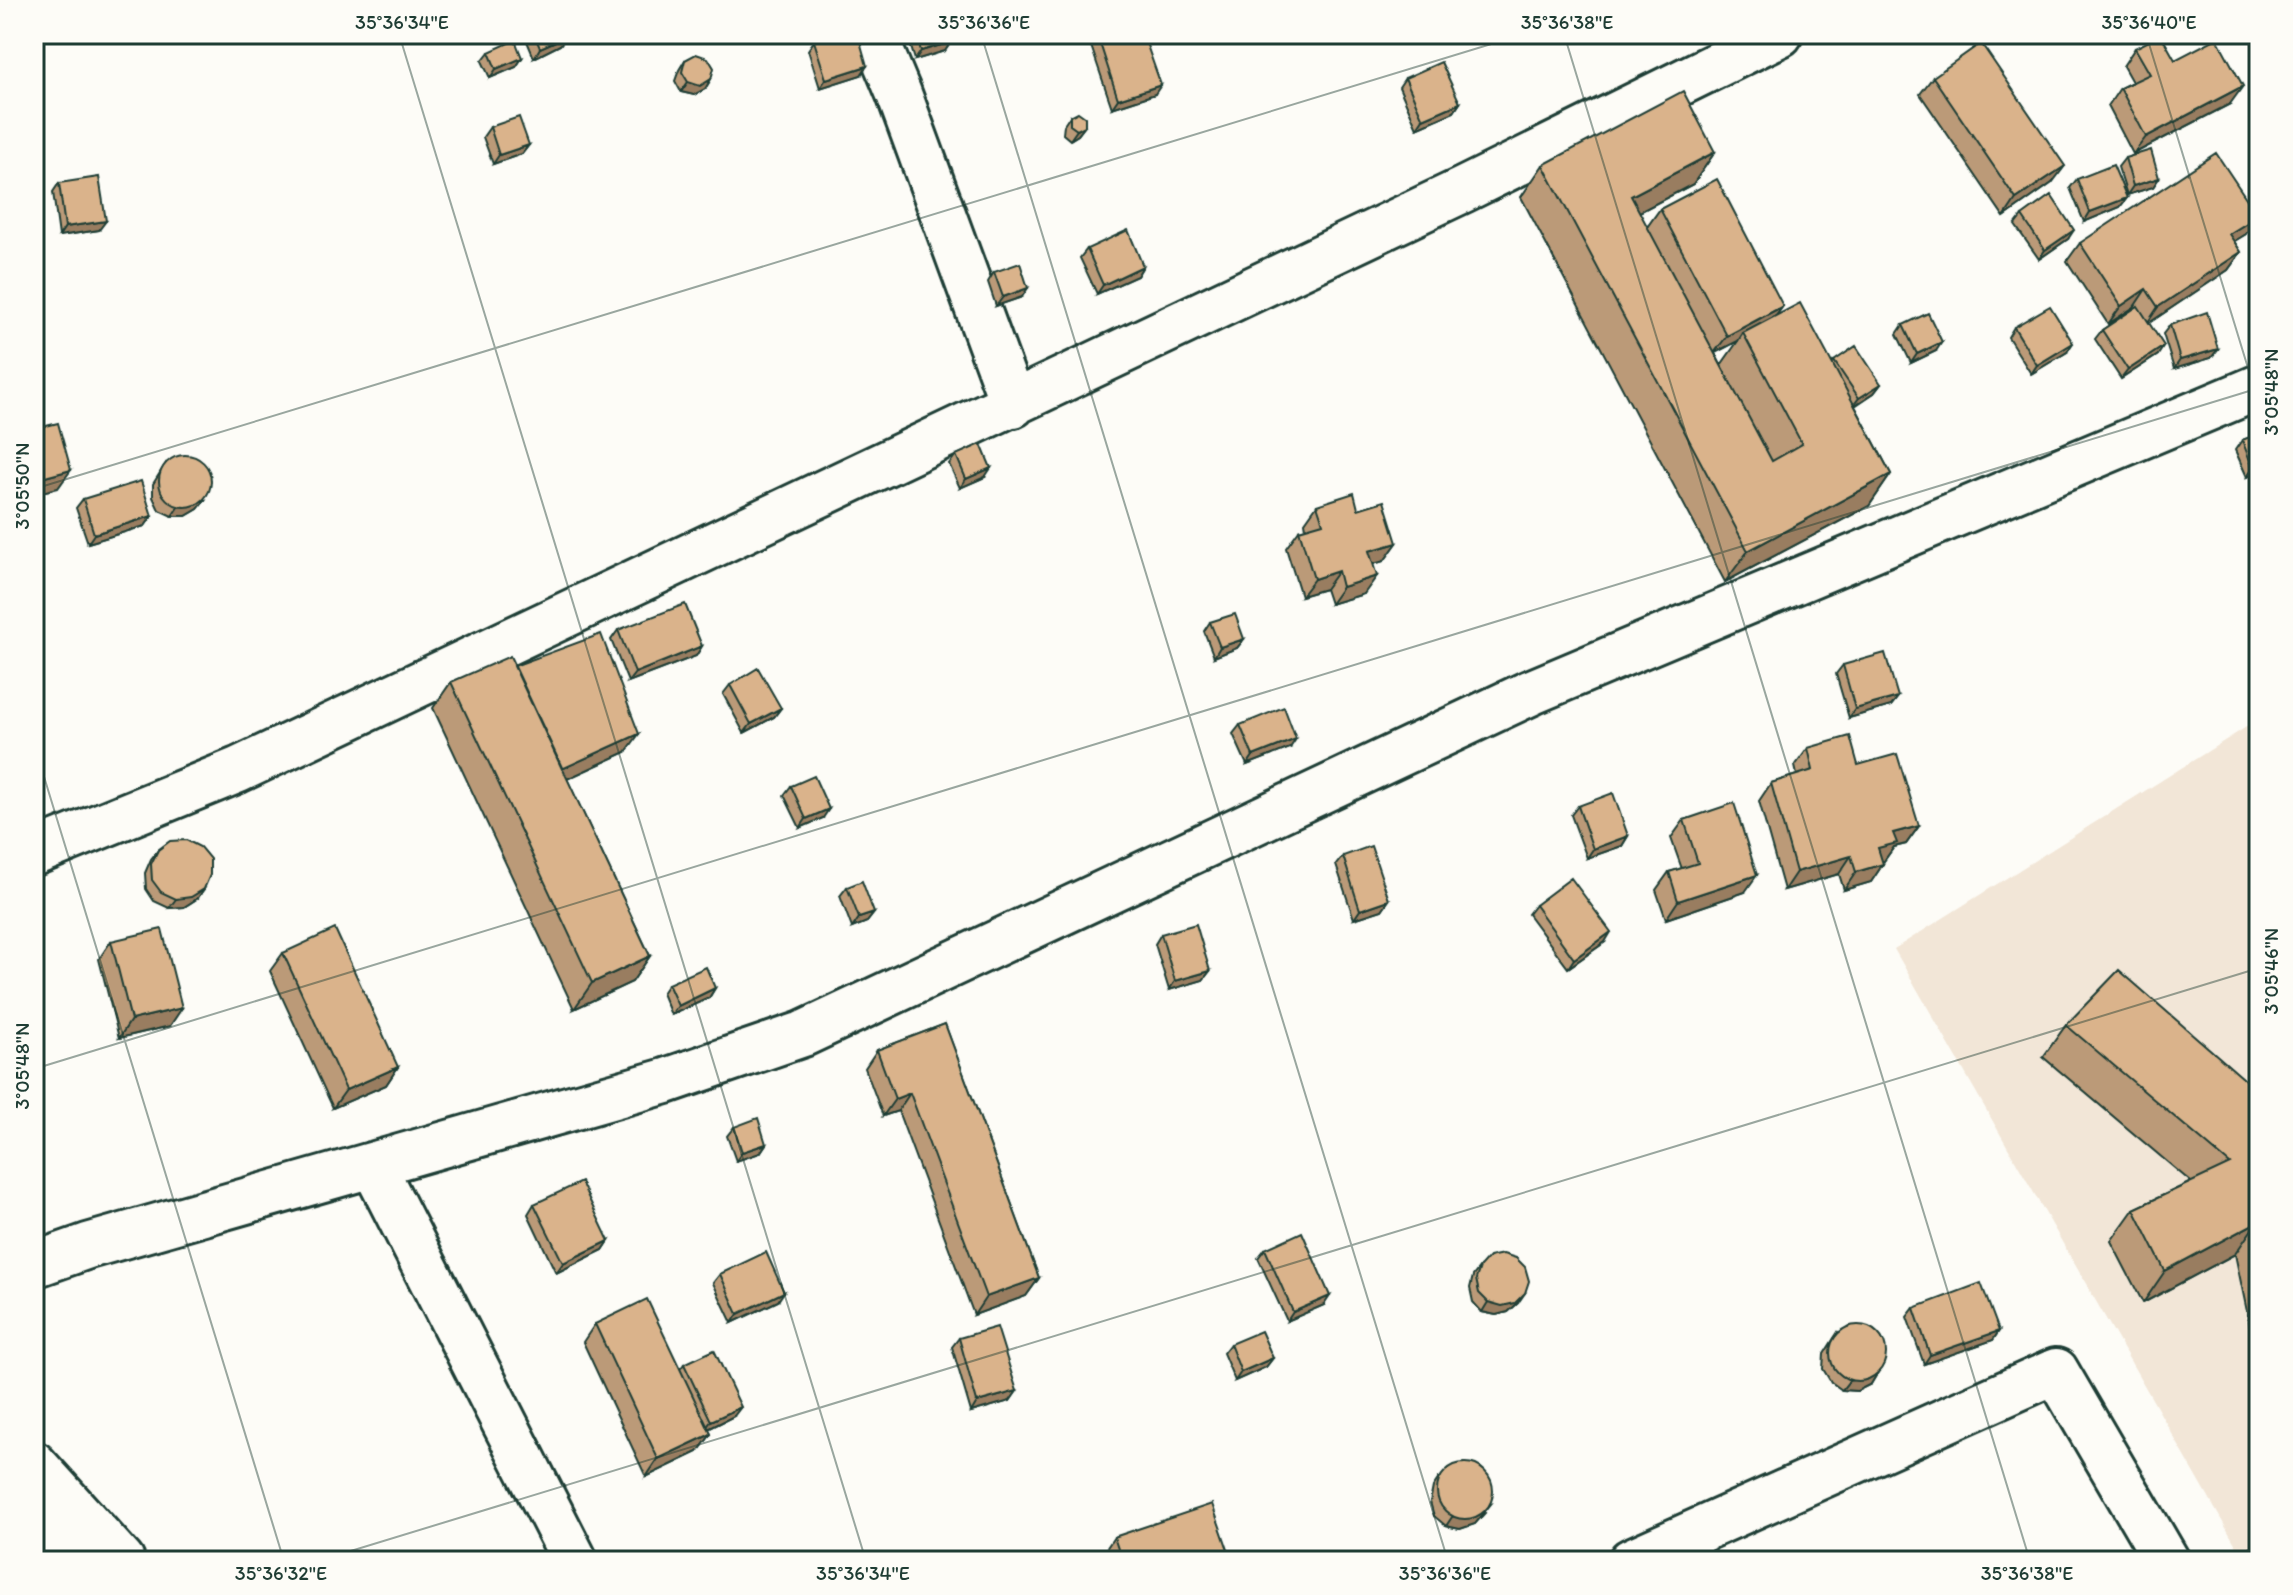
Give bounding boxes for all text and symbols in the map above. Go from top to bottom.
text: 35°36'34"E [355,10,449,34]
text: 35°36'36"E [938,10,1030,34]
text: 35°36'38"E [1521,10,1613,34]
text: 35°36'40"E [2101,10,2197,34]
text: 3°05'48"N [2259,348,2283,436]
text: 3°05'50"N [10,443,34,529]
text: 3°05'46"N [2259,928,2283,1014]
text: 3°05'48"N [10,1022,34,1110]
text: 35°36'32"E [235,1561,327,1585]
text: 35°36'34"E [816,1561,910,1585]
text: 35°36'36"E [1399,1561,1491,1585]
text: 35°36'38"E [1981,1561,2073,1585]

